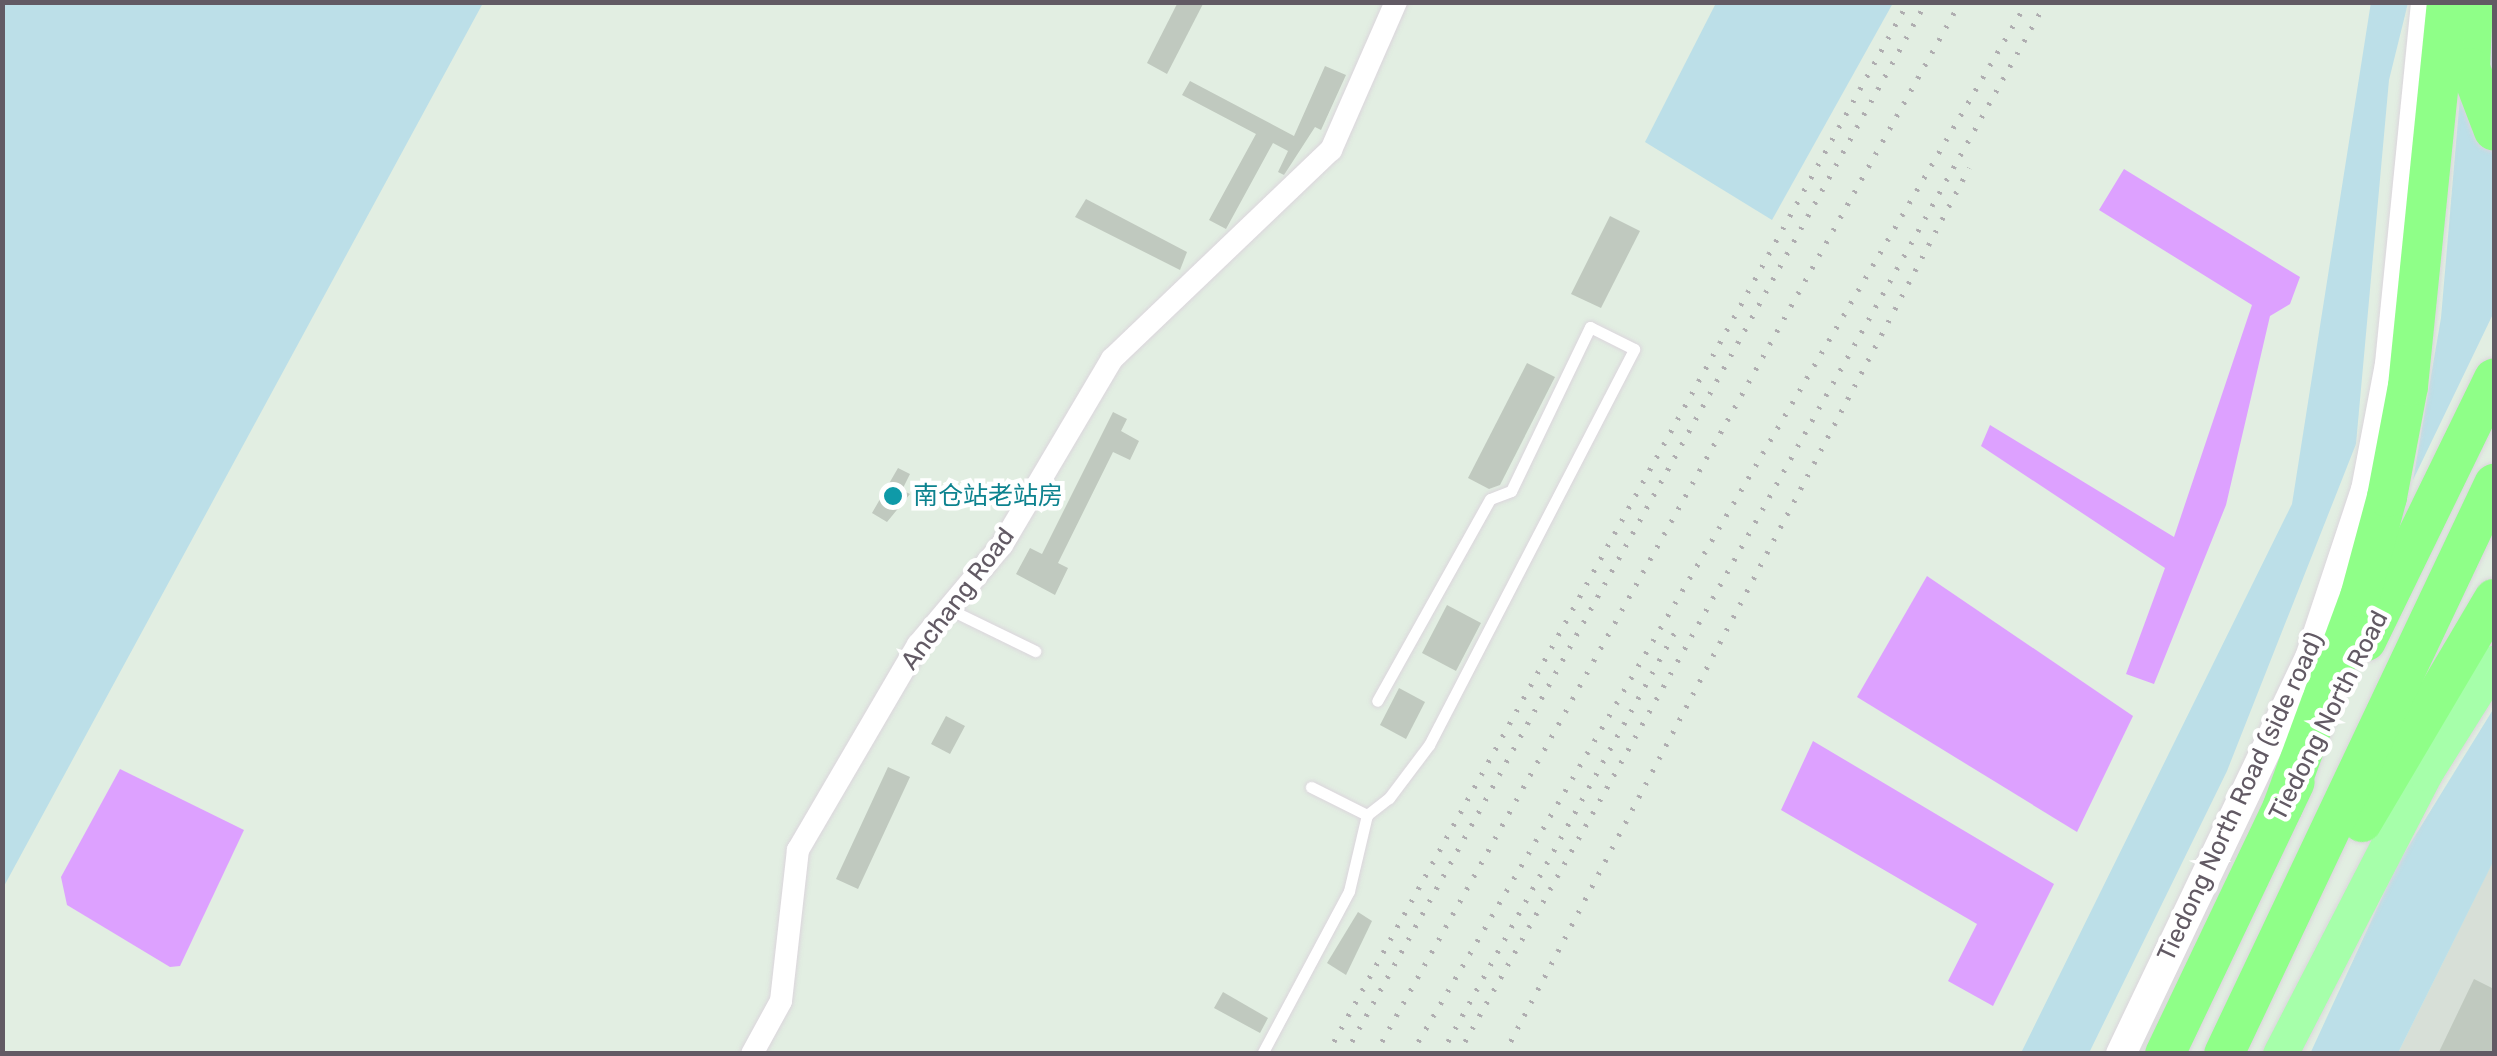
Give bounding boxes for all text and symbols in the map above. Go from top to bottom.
place label: 南仓站老站房 [913,481,1063,511]
marker: 南仓站老站房 [882,485,904,507]
street label: Anchang Road [895,522,1021,676]
street label: Tiedong North Road [2263,606,2395,826]
street label: Tiedong North Road (side road) [2151,628,2331,966]

